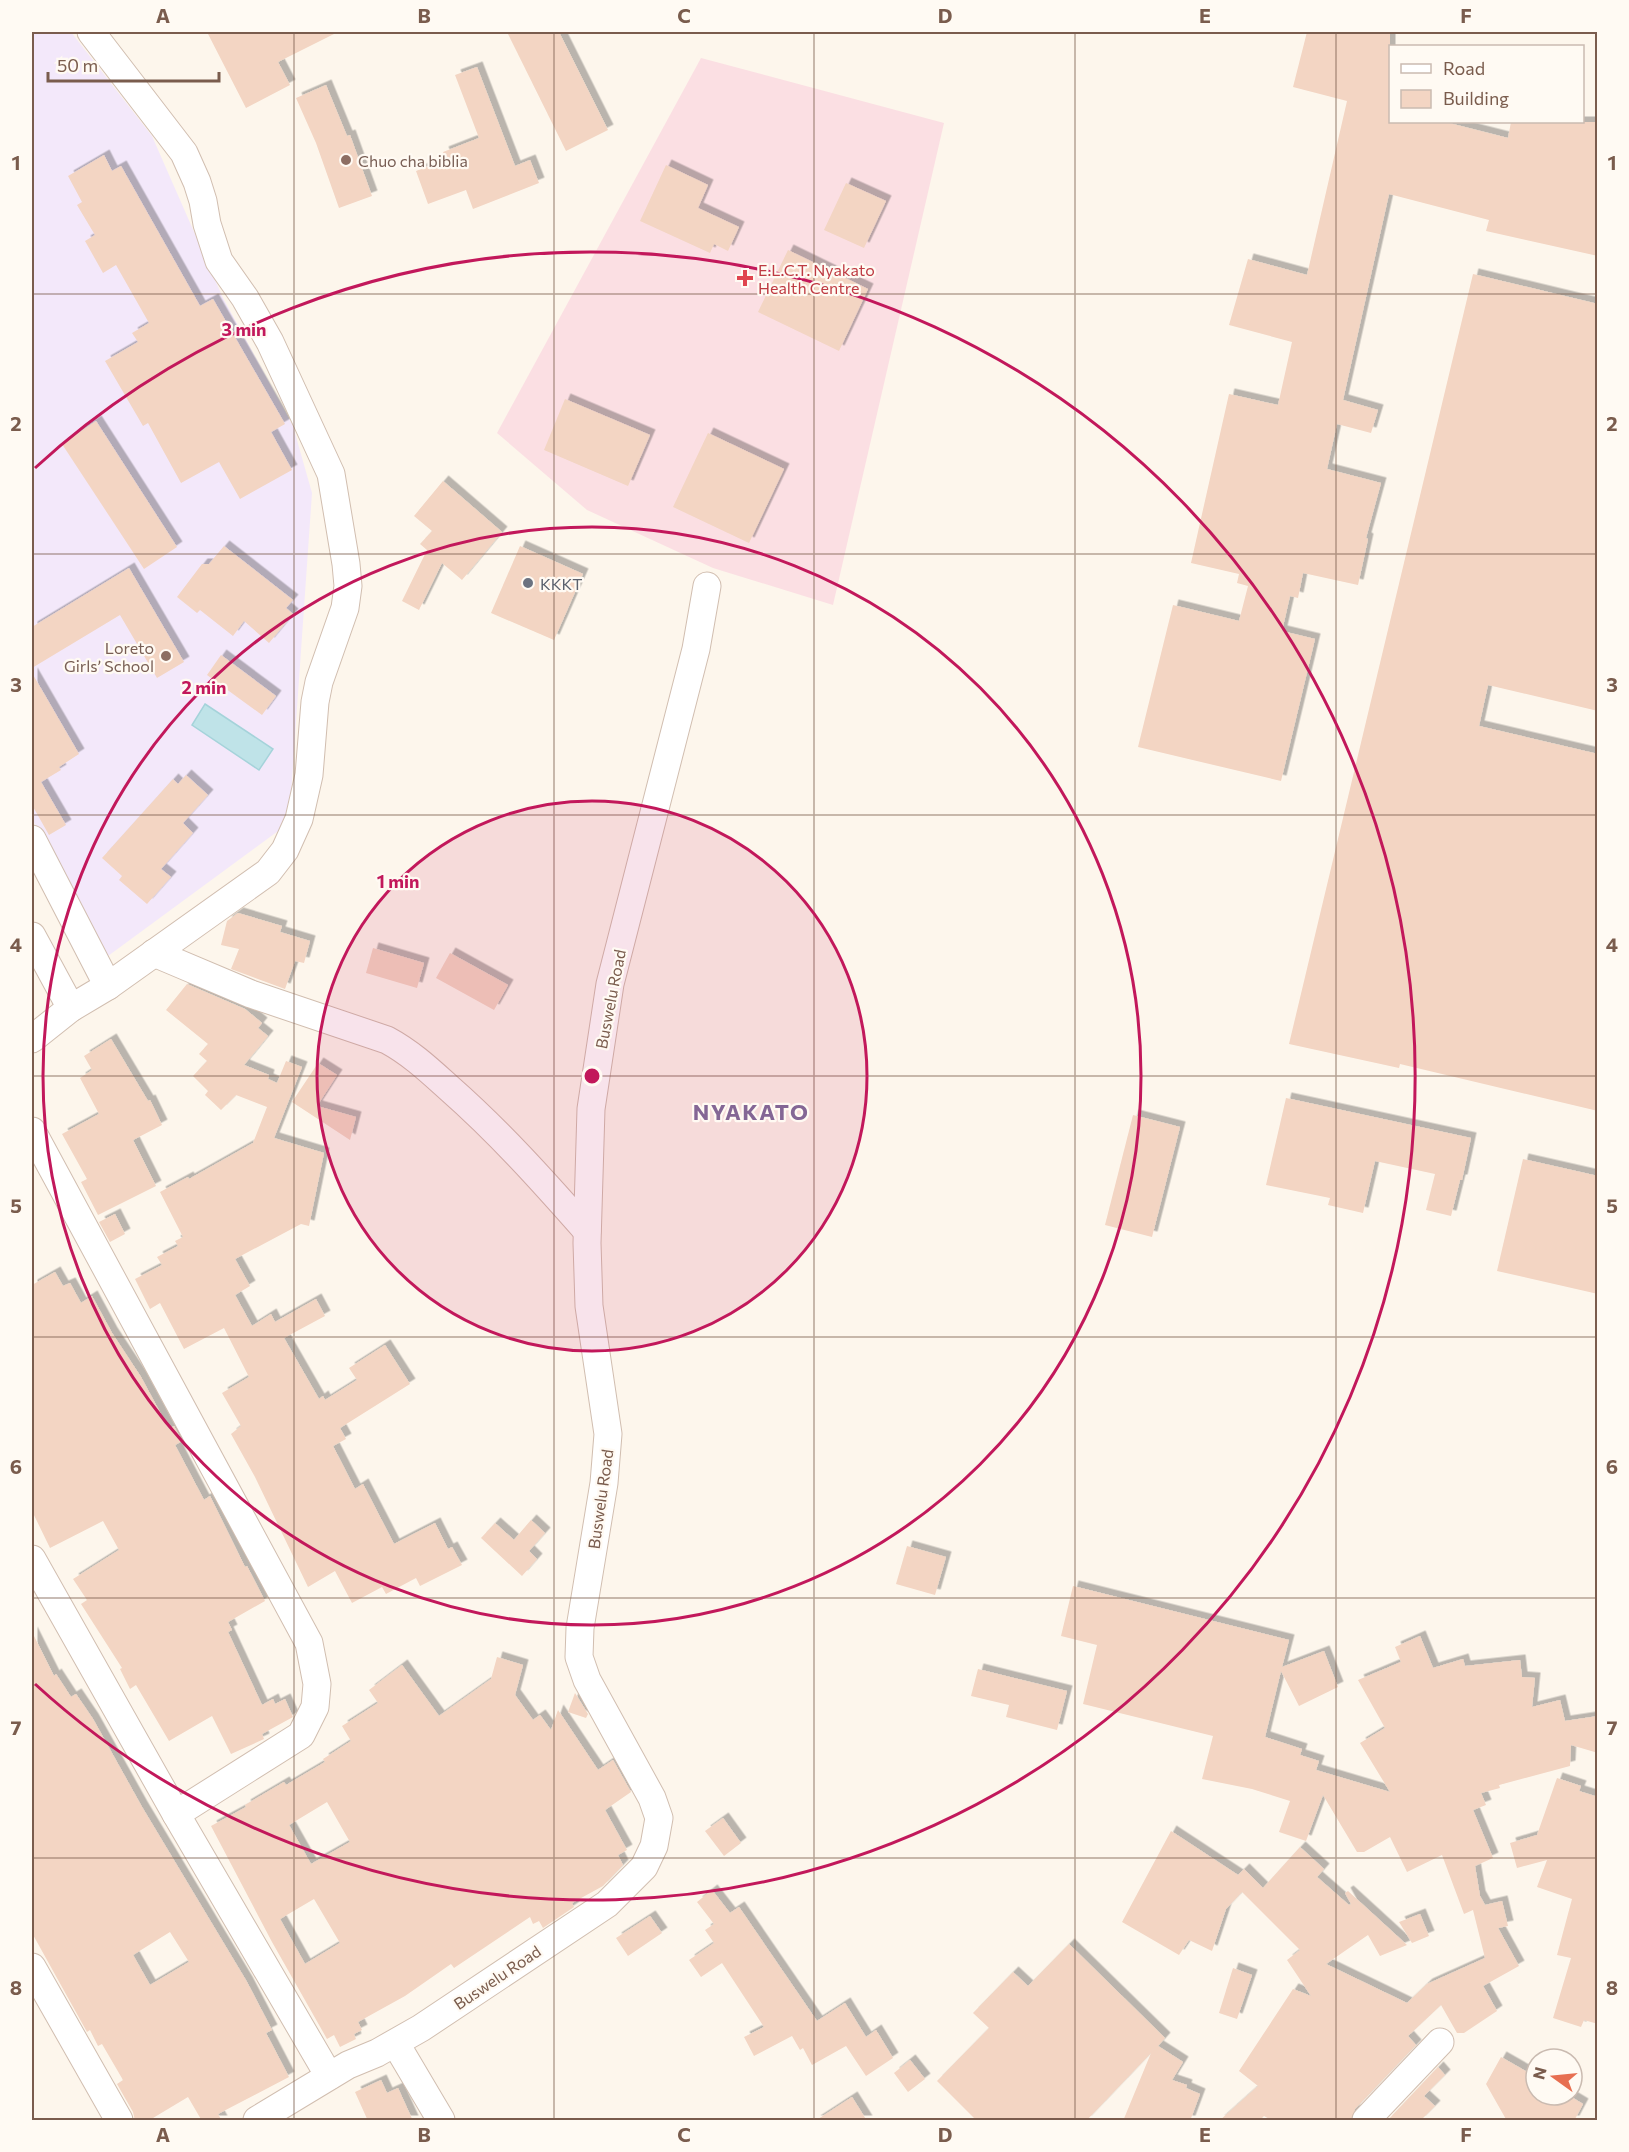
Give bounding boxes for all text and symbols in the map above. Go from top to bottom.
text: A [156,3,170,27]
text: B [417,3,431,27]
text: C [677,3,691,27]
text: D [938,3,952,27]
text: E [1199,3,1211,27]
text: F [1460,3,1472,27]
scale bar [48,45,219,83]
legend [1389,45,1584,123]
text: 50 m [57,54,98,76]
text: Road [1443,57,1485,79]
text: Building [1443,87,1509,109]
text: 1 [11,150,21,174]
text: 1 [1607,150,1617,174]
place label: Chuo cha biblia [358,151,468,170]
marker: Chuo cha biblia [339,153,353,167]
place label: E.L.C.T. Nyakato Health Centre [758,260,875,297]
marker: E.L.C.T. Nyakato Health Centre [736,269,754,287]
text: 3 min [221,318,267,340]
text: 2 [10,411,22,435]
text: 2 [1606,411,1618,435]
place label: KKKT [540,574,582,593]
marker: KKKT [521,576,535,590]
place label: Loreto Girls’ School [64,638,154,675]
marker: Loreto Girls’ School [159,649,173,663]
text: 3 [10,672,22,696]
text: 3 [1606,672,1618,696]
text: 2 min [182,676,226,698]
text: 1 min [377,870,419,892]
text: 4 [10,932,22,956]
text: 4 [1606,932,1618,956]
street label: Buswelu Road [591,948,629,1050]
centre of rings [582,1066,602,1086]
district label: NYAKATO [693,1098,809,1125]
text: 5 [10,1193,22,1217]
text: 5 [1606,1193,1618,1217]
street label: Buswelu Road [584,1448,616,1550]
text: 6 [10,1454,22,1478]
text: 6 [1606,1454,1618,1478]
text: 7 [11,1715,22,1739]
text: 7 [1607,1715,1618,1739]
street label: Buswelu Road [450,1941,544,2013]
text: 8 [10,1975,22,1999]
text: 8 [1606,1975,1618,1999]
north arrow [1524,2047,1584,2107]
text: N [1528,2065,1550,2081]
text: A [156,2122,170,2146]
text: B [417,2122,431,2146]
text: C [677,2122,691,2146]
text: D [938,2122,952,2146]
text: E [1199,2122,1211,2146]
text: F [1460,2122,1472,2146]

